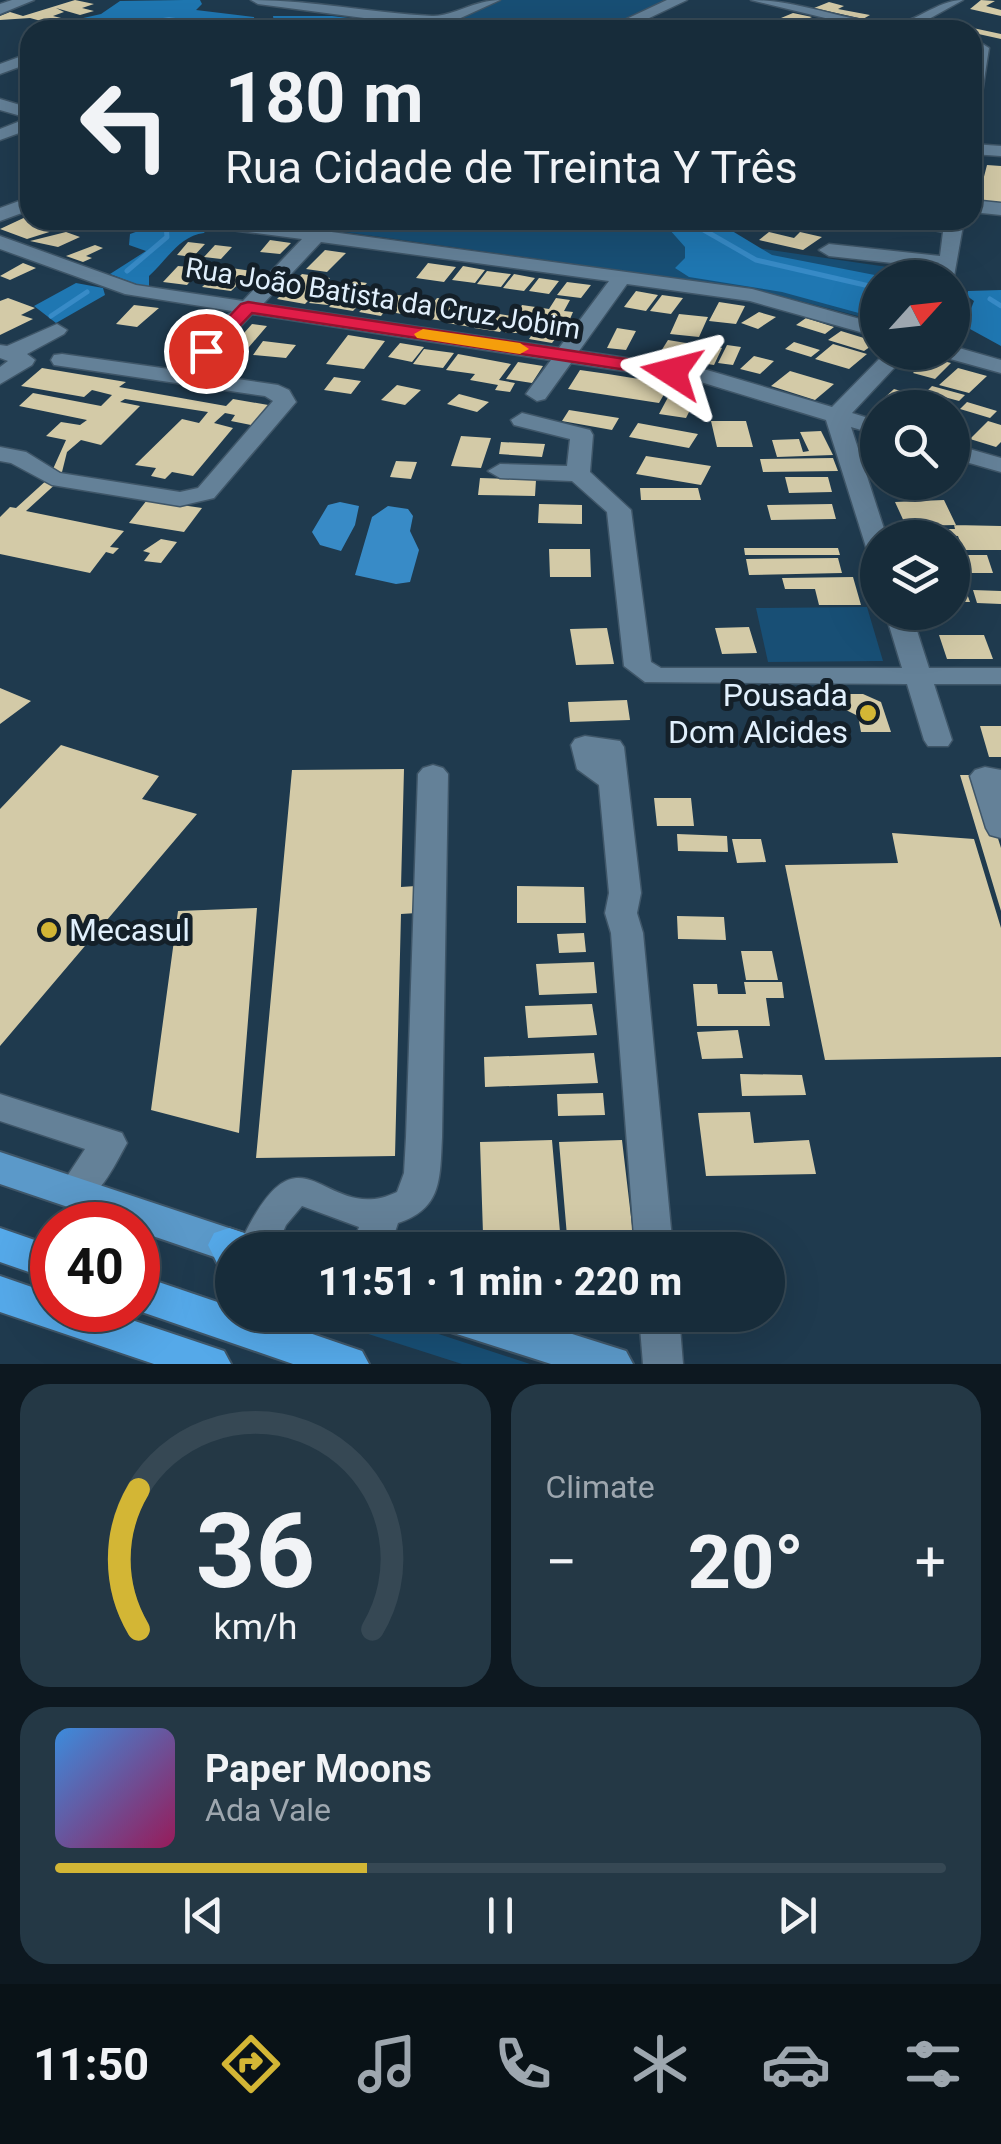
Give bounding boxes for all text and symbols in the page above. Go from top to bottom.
text: 180 m [225,57,424,139]
icon: left [60,60,190,190]
text: Rua Cidade de Treinta Y Três [225,141,798,194]
street label: Rua João Batista da Cruz Jobim [183,251,583,346]
north arrow [860,260,970,370]
map controls [860,260,970,630]
pin [164,309,249,394]
position arrow [620,320,724,424]
icon: arrive [179,324,234,379]
button: search [860,390,970,500]
button: layers [860,520,970,630]
place label: Pousada Dom Alcides [668,676,848,751]
marker: Pousada Dom Alcides [857,702,879,724]
place label: Mecasul [69,911,190,949]
marker: Mecasul [38,919,60,941]
speed limit sign: 40 [30,1202,160,1332]
text: 11:51 · 1 min · 220 m [318,1260,682,1304]
text: Climate [546,1468,655,1506]
text: 36 [196,1491,315,1612]
text: 20° [688,1518,804,1606]
text: − [546,1530,577,1594]
text: + [915,1530,946,1594]
text: km/h [213,1606,297,1648]
text: Paper Moons [205,1747,432,1791]
text: Ada Vale [205,1791,331,1829]
icon: previous [176,1888,231,1943]
icon: pause [473,1888,528,1943]
icon: next [770,1888,825,1943]
icon: directions [216,2029,286,2099]
icon: music [352,2029,422,2099]
icon: phone [488,2029,558,2099]
icon: climate [625,2029,695,2099]
icon: car [761,2029,831,2099]
icon: filters [898,2029,968,2099]
text: 11:50 [33,2038,149,2091]

